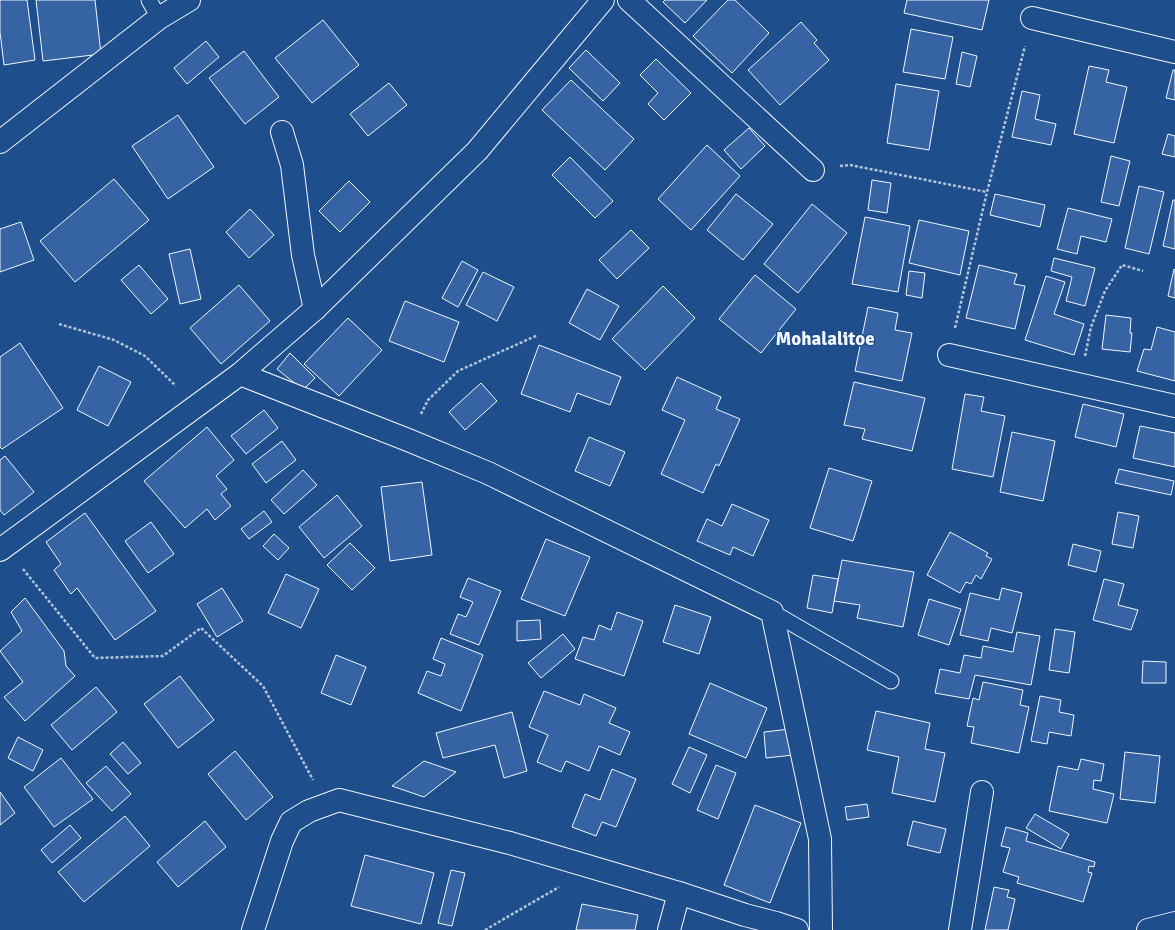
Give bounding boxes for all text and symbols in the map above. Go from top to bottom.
district label: Mohalalitoe [775,327,875,351]

